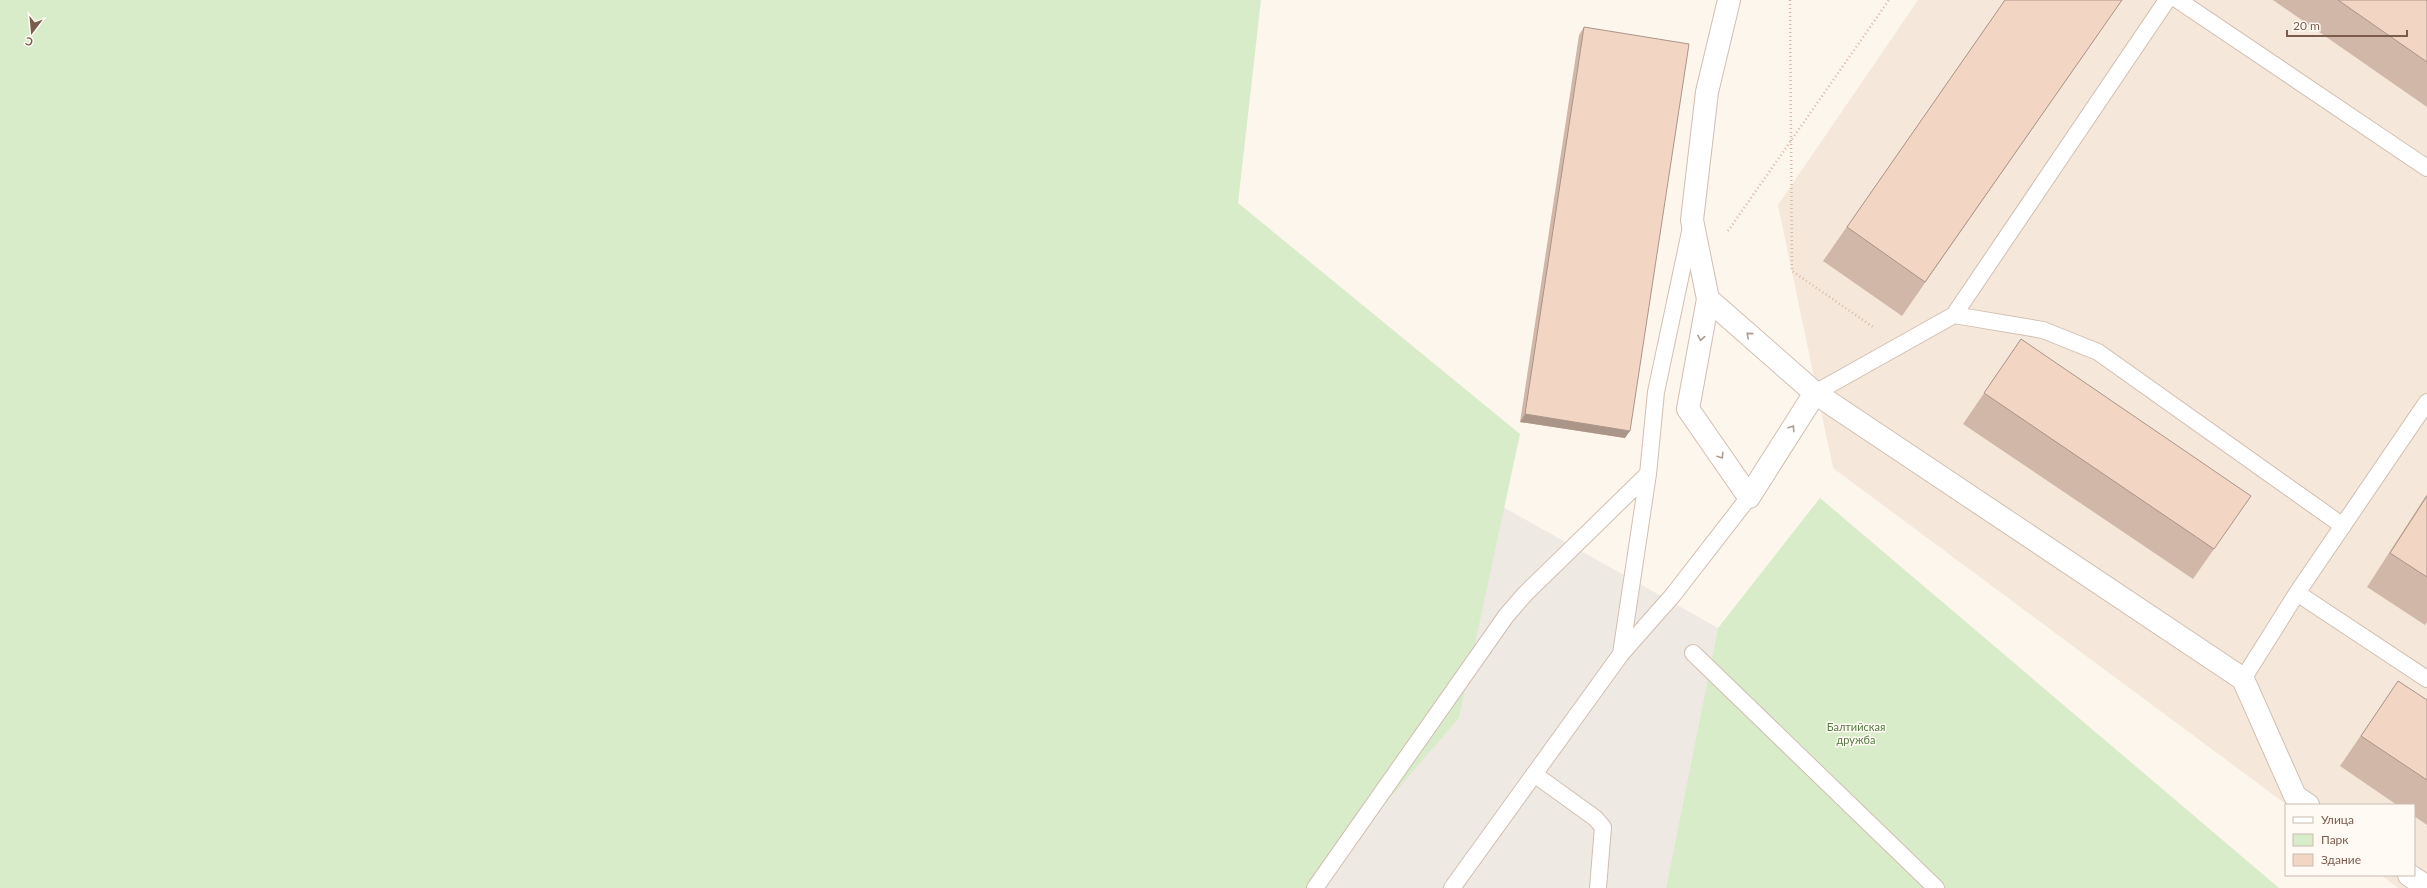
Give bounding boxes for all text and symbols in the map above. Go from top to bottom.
north arrow [12,12,52,52]
scale bar [2287,12,2407,38]
text: 20 m [2293,18,2320,33]
text: С [23,35,34,49]
one-way arrow [1746,332,1754,340]
one-way arrow [1697,335,1706,341]
one-way arrow [1788,425,1795,432]
one-way arrow [1716,452,1723,459]
park label: Балтийская дружба [1827,720,1885,746]
legend [2285,804,2415,876]
text: Улица [2321,812,2354,827]
text: Парк [2321,832,2349,847]
text: Здание [2321,852,2361,867]

